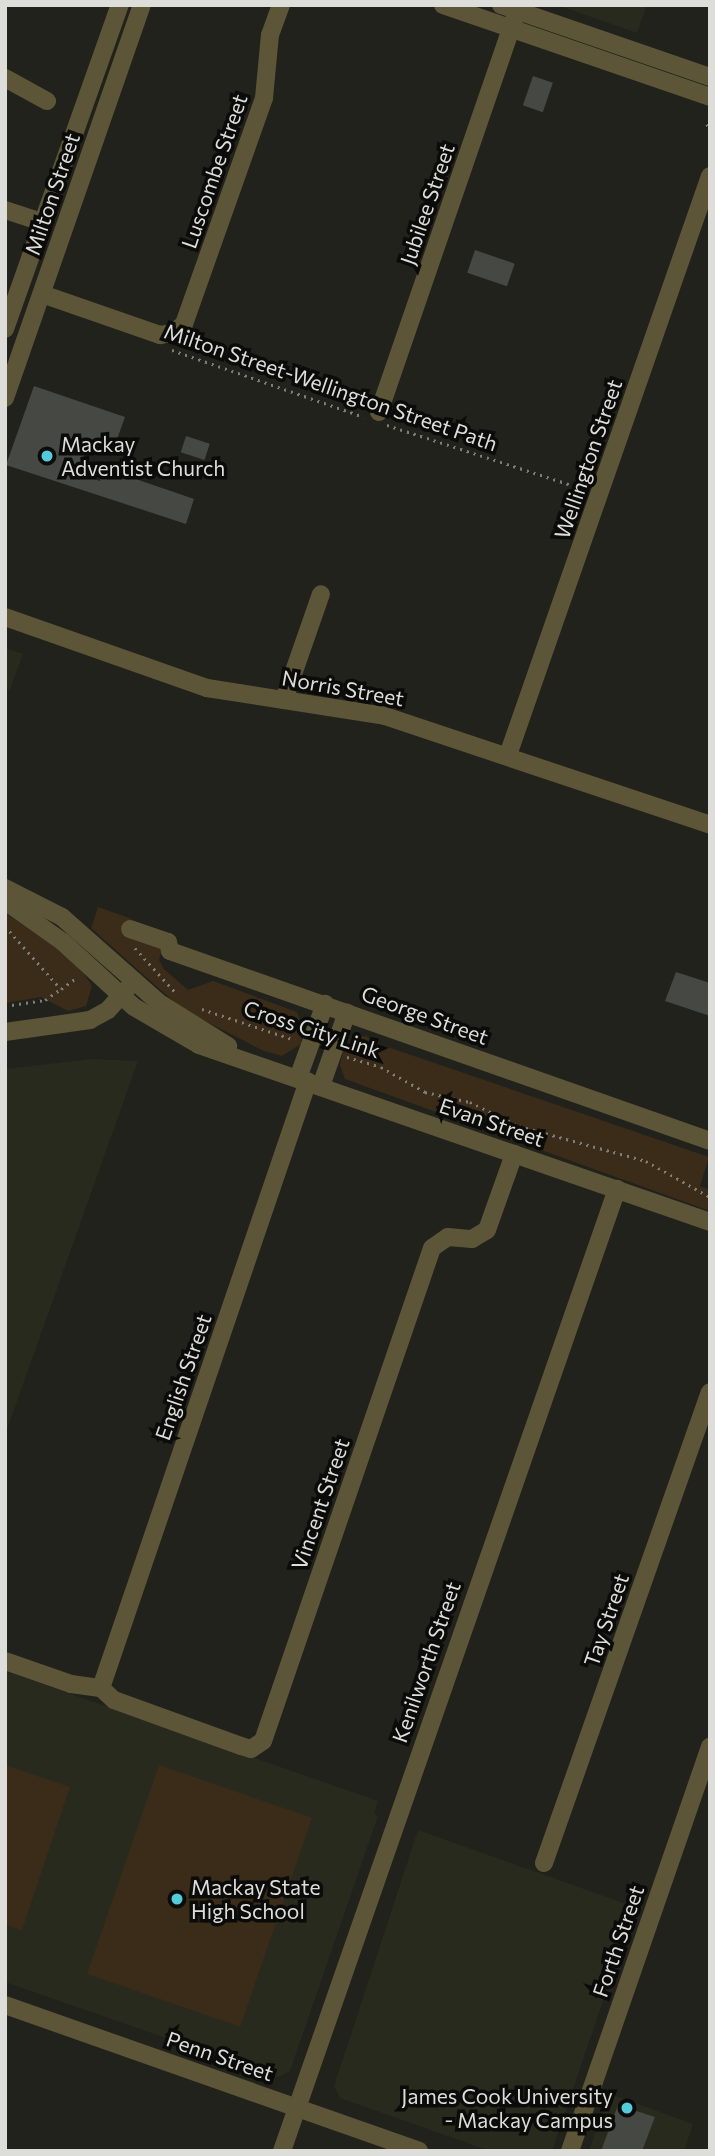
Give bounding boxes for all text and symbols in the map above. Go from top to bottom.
street label: Luscombe Street [176,91,252,251]
street label: Milton Street [19,130,85,258]
street label: Jubilee Street [394,140,460,268]
street label: Milton Street-Wellington Street Path [161,318,501,456]
street label: Wellington Street [549,376,627,542]
place label: Mackay Adventist Church [61,431,225,481]
marker: Mackay Adventist Church [39,448,55,464]
street label: Norris Street [280,665,406,711]
street label: George Street [358,980,492,1050]
street label: Cross City Link [241,995,383,1063]
street label: Evan Street [436,1092,548,1152]
street label: English Street [150,1311,216,1443]
street label: Vincent Street [286,1435,354,1573]
street label: Tay Street [578,1570,634,1670]
street label: Kenilworth Street [387,1578,465,1746]
place label: Mackay State High School [191,1874,321,1924]
street label: Forth Street [587,1882,649,2000]
marker: Mackay State High School [169,1891,185,1907]
street label: Penn Street [163,2026,277,2086]
place label: James Cook University - Mackay Campus [401,2083,613,2133]
marker: James Cook University - Mackay Campus [619,2100,635,2116]

